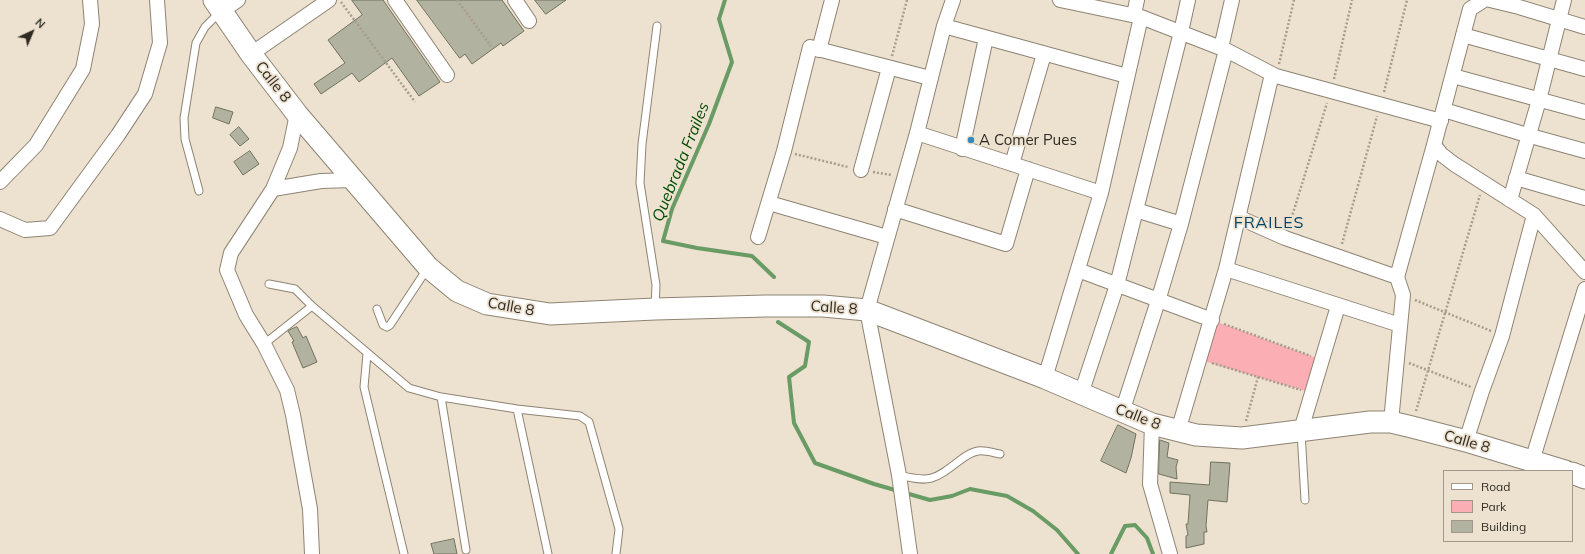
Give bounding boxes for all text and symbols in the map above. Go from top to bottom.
north arrow [12,12,52,52]
text: N [32,15,48,31]
street label: Calle 8 [251,58,295,106]
water label: Quebrada Frailes [648,100,714,224]
place label: A Comer Pues [979,131,1077,149]
marker: A Comer Pues [966,135,976,145]
district label: FRAILES [1234,213,1304,233]
street label: Calle 8 [486,294,536,320]
street label: Calle 8 [810,297,858,319]
street label: Calle 8 [1113,400,1163,434]
street label: Calle 8 [1442,427,1492,457]
legend [1443,470,1573,542]
text: Road [1481,479,1510,494]
text: Park [1481,499,1506,514]
text: Building [1481,519,1526,534]

